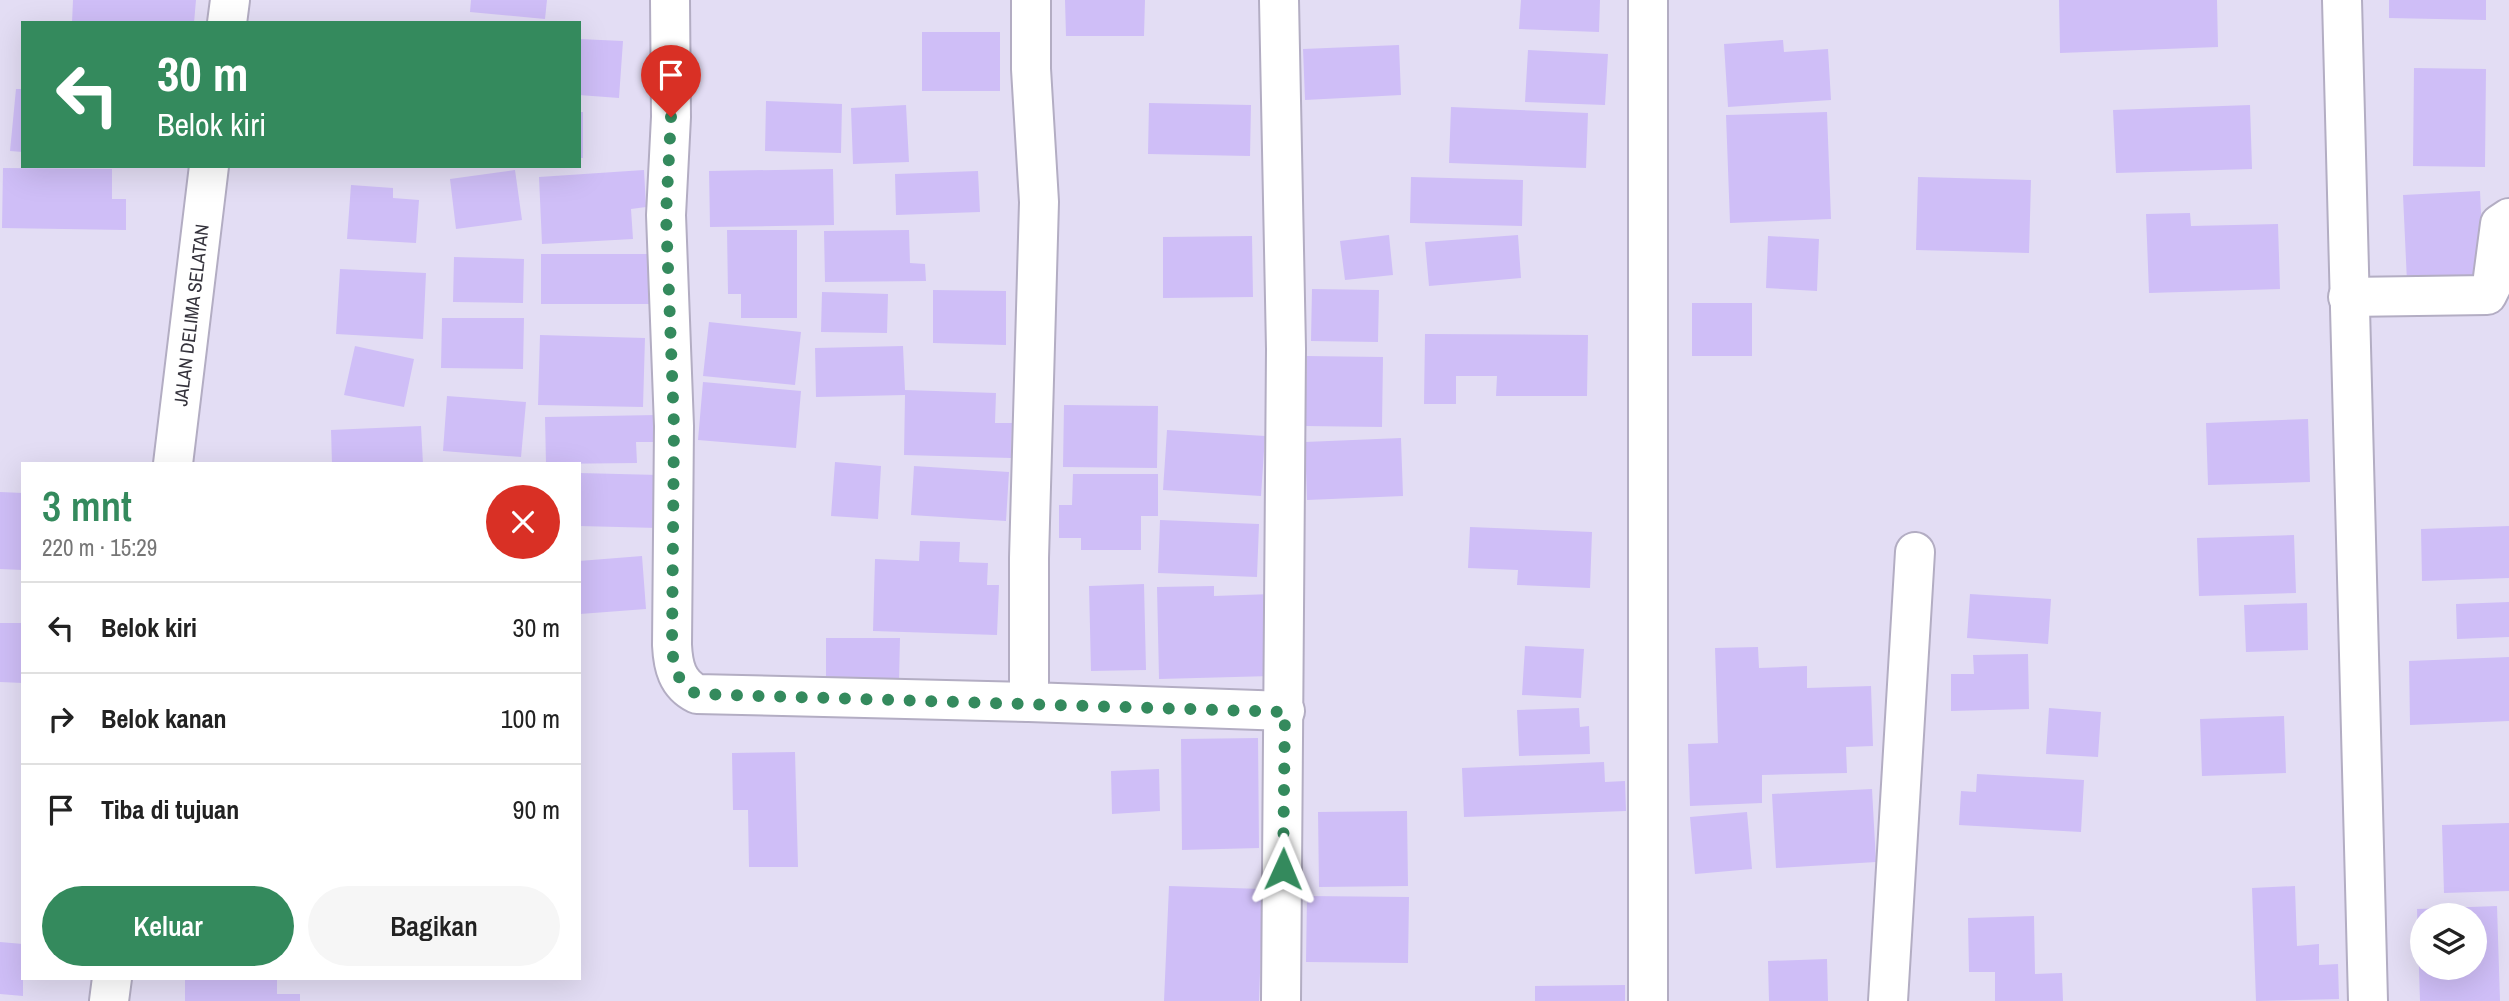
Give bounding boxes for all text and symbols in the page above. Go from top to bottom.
text: 30 m [157,40,249,106]
pin [641,45,701,117]
icon: left [42,49,133,140]
icon: arrive [652,56,690,94]
text: Belok kiri [157,103,266,146]
street label: JALAN DELIMA SELATAN [167,223,215,408]
text: 3 mnt [42,478,132,534]
button: close [486,485,560,559]
text: 220 m · 15:29 [42,532,157,563]
icon: left [42,609,80,647]
text: Belok kiri [101,610,197,645]
text: 30 m [513,610,560,645]
icon: right [42,700,80,738]
text: Belok kanan [101,701,227,736]
text: 100 m [501,701,560,736]
icon: arrive [42,791,80,829]
text: Tiba di tujuan [101,792,239,827]
text: 90 m [513,792,560,827]
position arrow [1246,832,1320,906]
button: Keluar [42,886,294,966]
button: Bagikan [308,886,560,966]
map controls [2410,903,2487,980]
button: layers [2410,903,2487,980]

